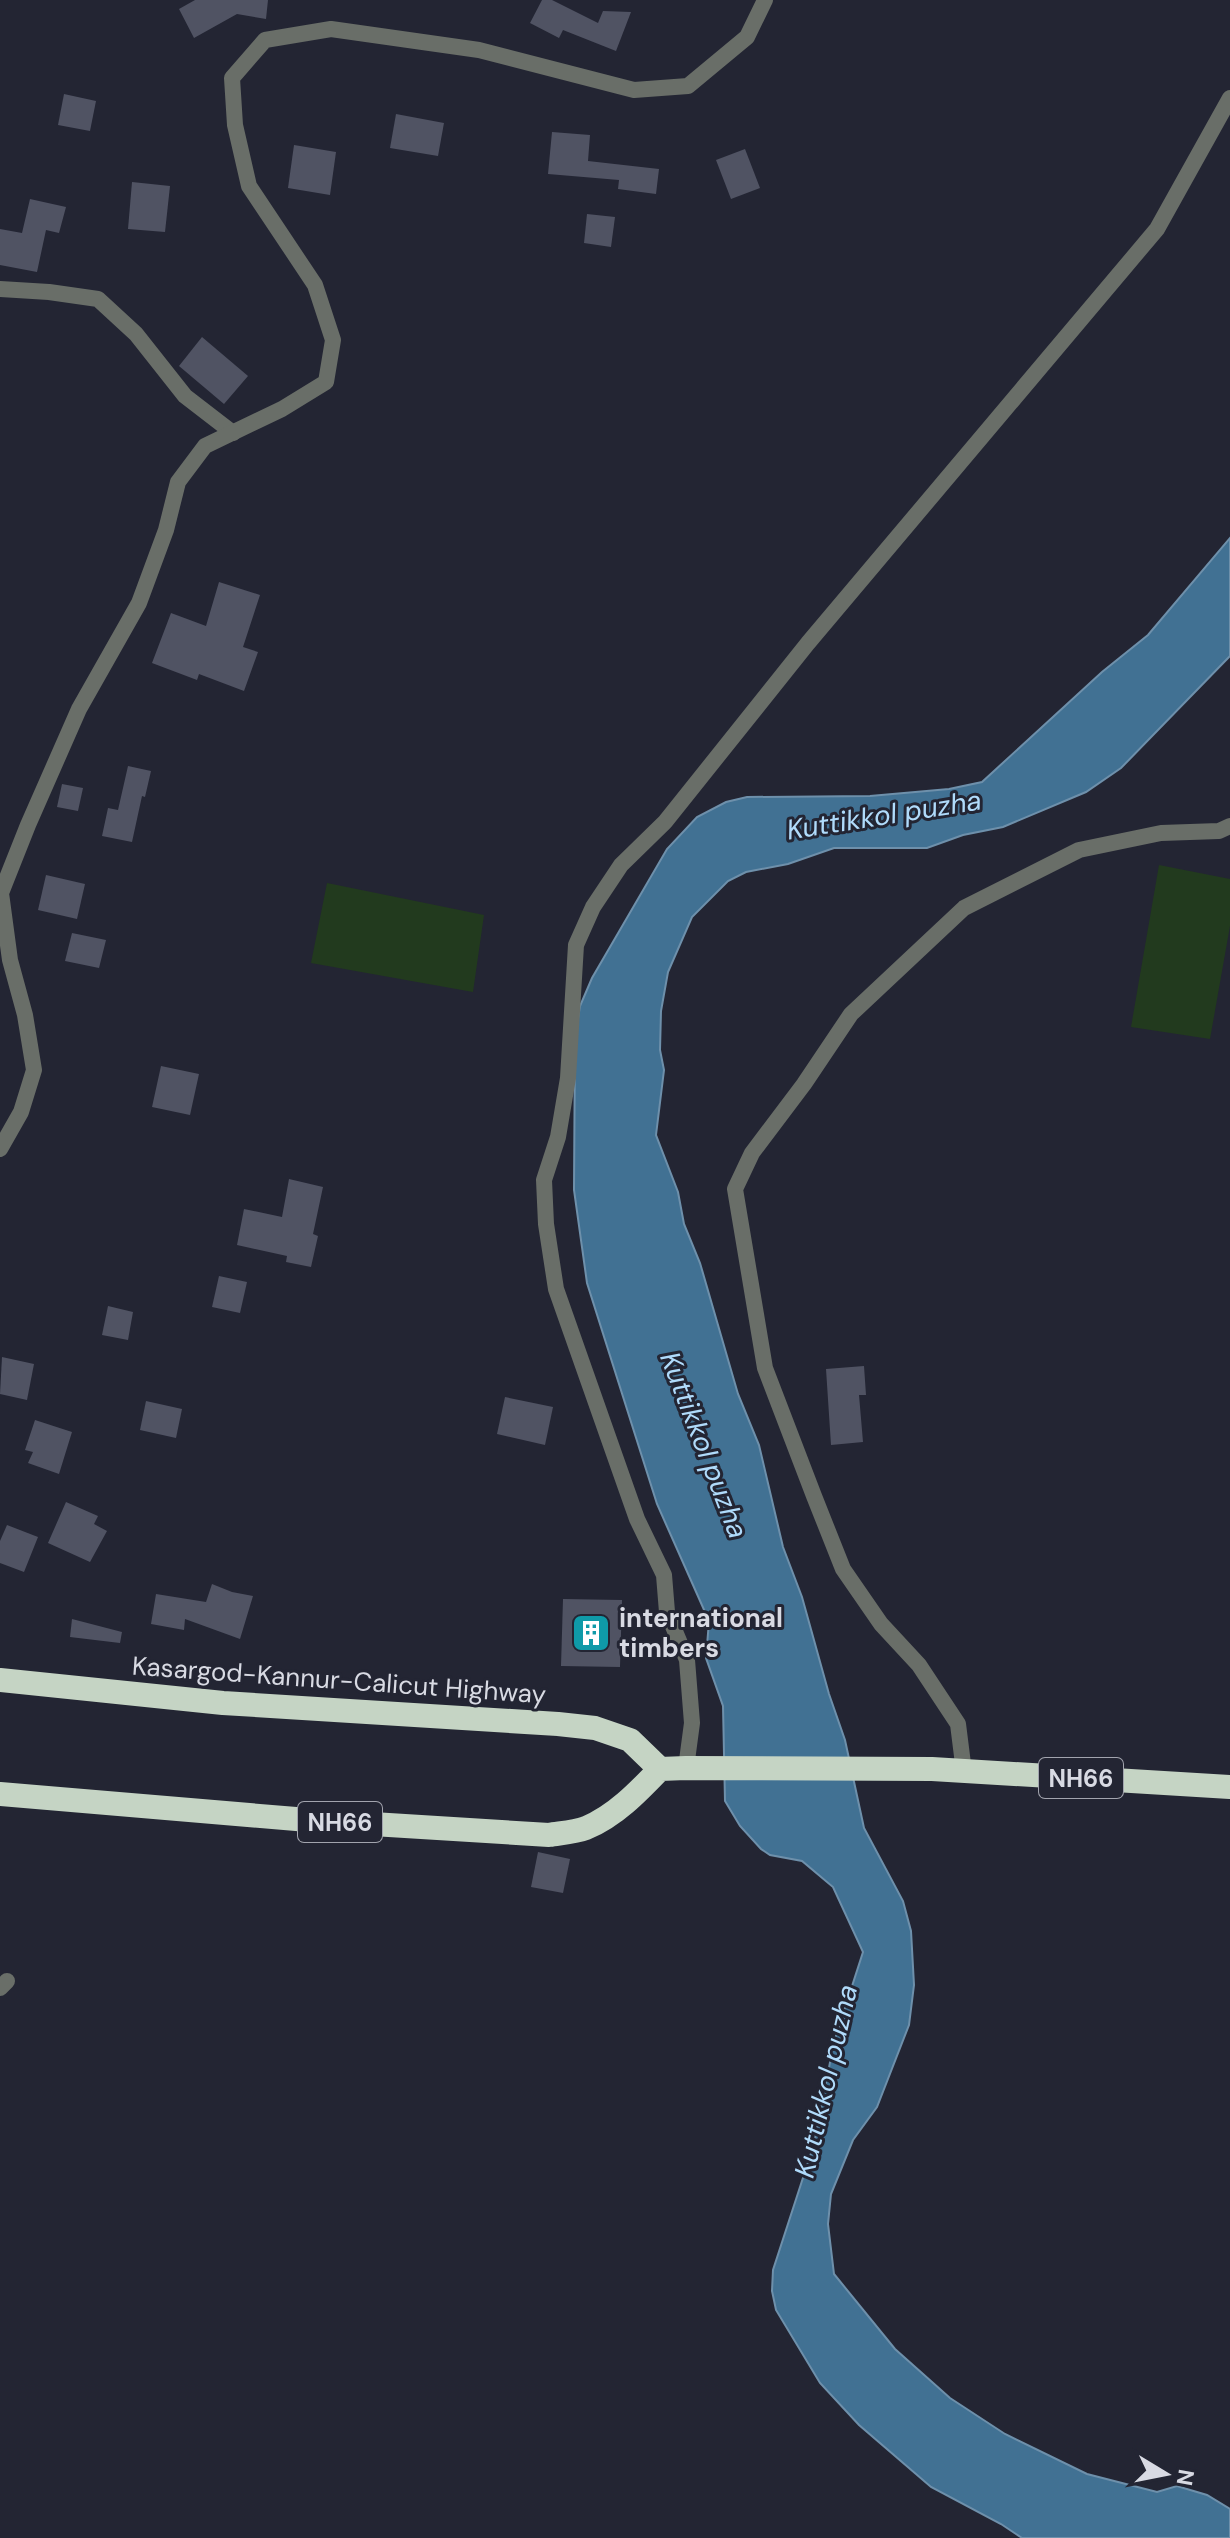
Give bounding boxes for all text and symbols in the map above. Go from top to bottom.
water label: Kuttikkol puzha [784,781,984,849]
water label: Kuttikkol puzha [651,1346,757,1544]
place label: international timbers [619,1601,783,1665]
building icon: international timbers [570,1612,612,1654]
street label: Kasargod-Kannur-Calicut Highway [131,1649,547,1711]
road number: NH66 [1039,1758,1123,1798]
road number: NH66 [298,1802,382,1842]
water label: Kuttikkol puzha [786,1981,866,2181]
north arrow [1126,2434,1206,2514]
text: N [1170,2467,1201,2488]

